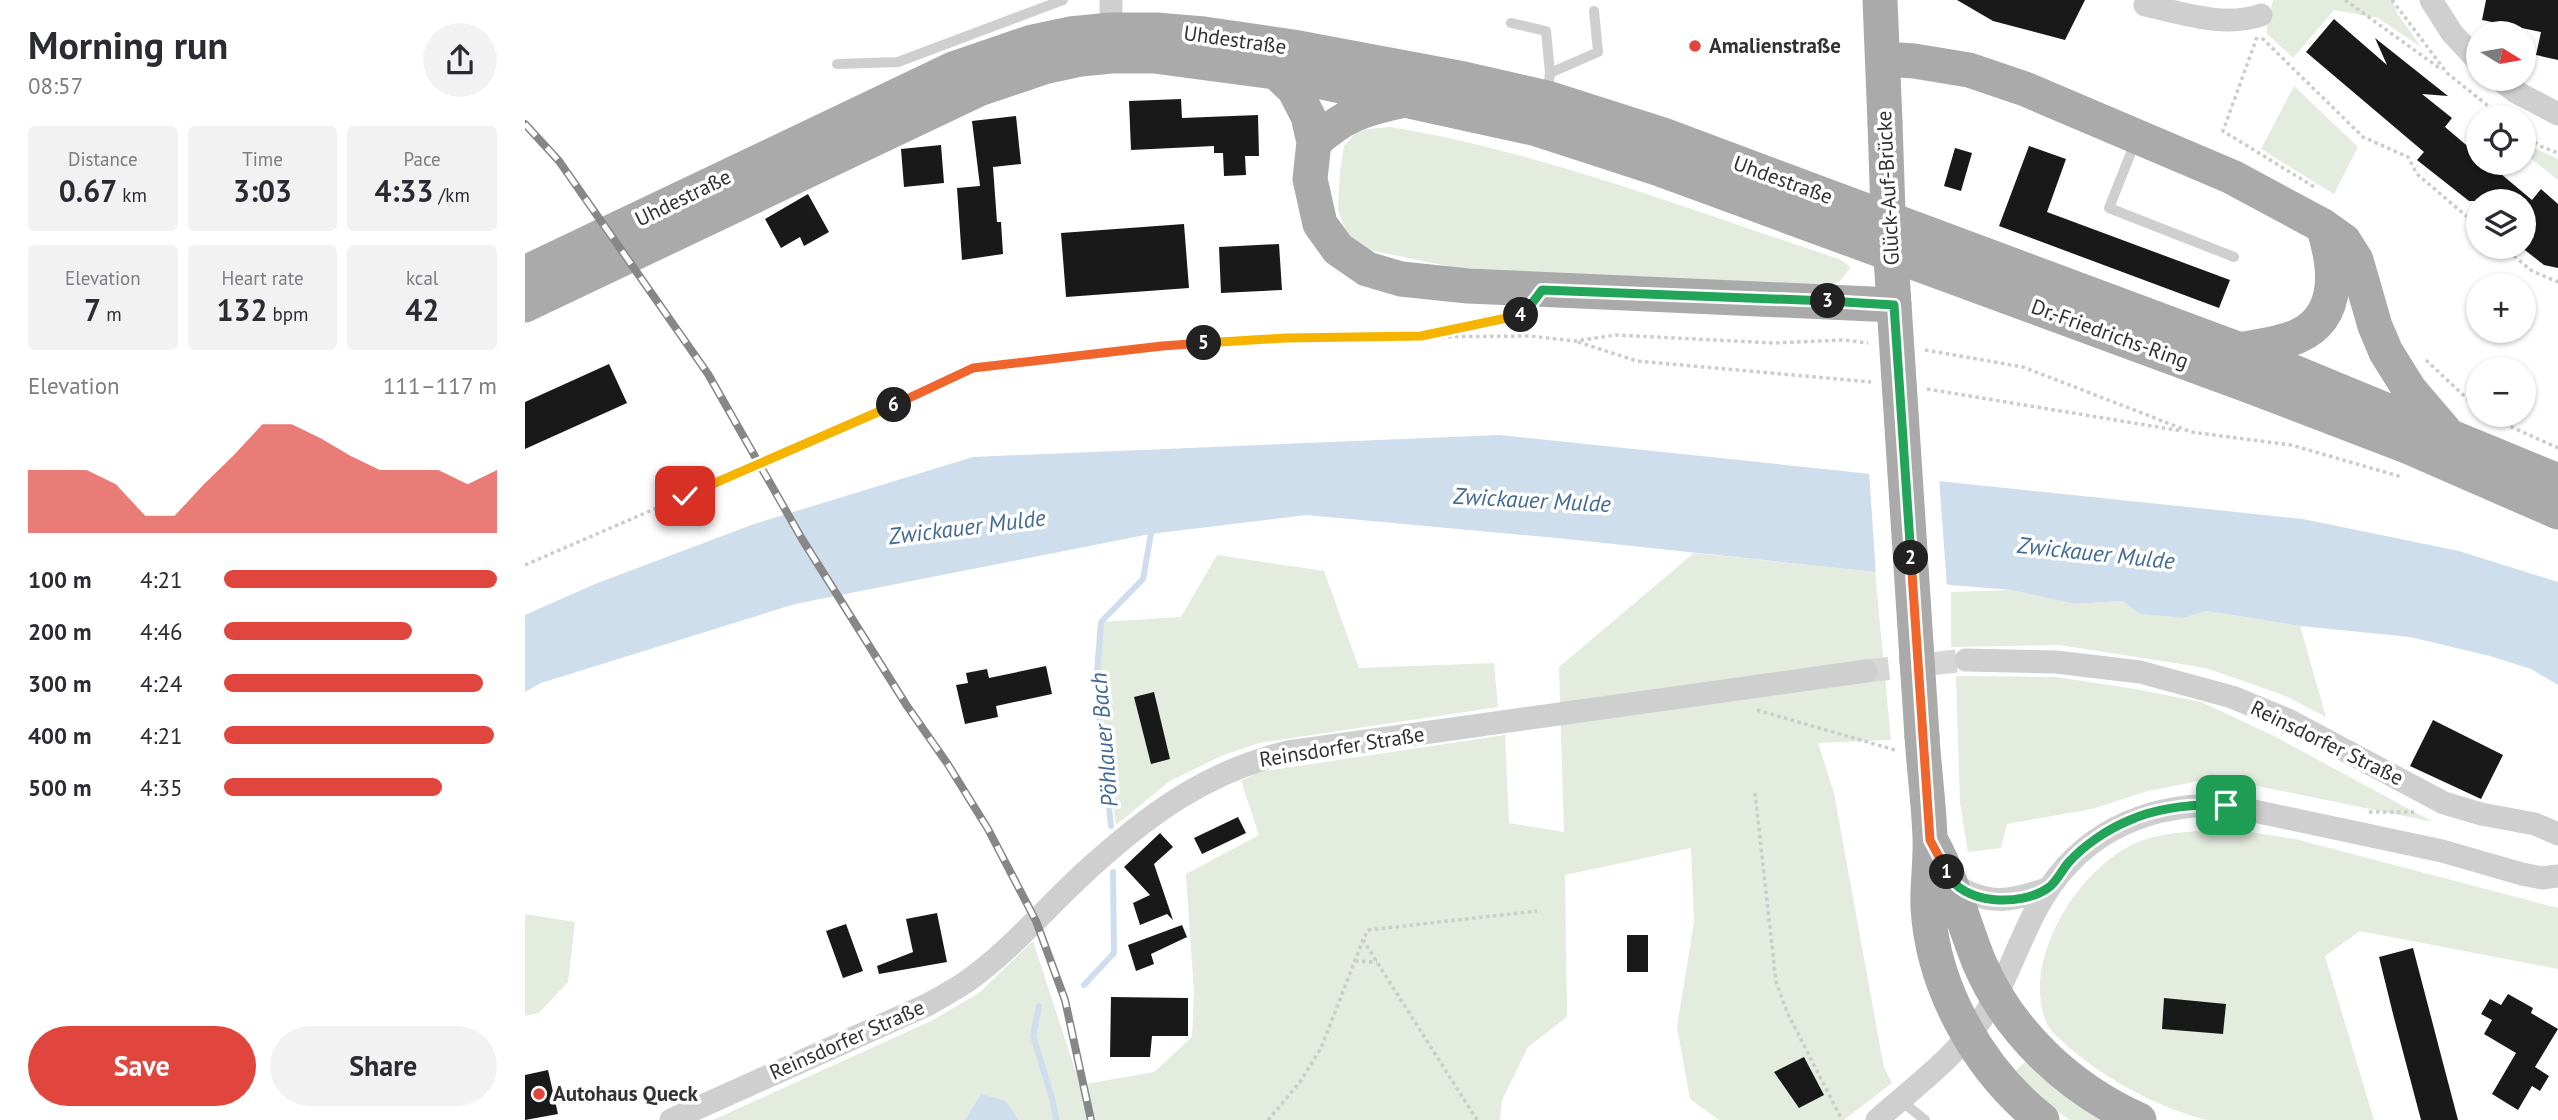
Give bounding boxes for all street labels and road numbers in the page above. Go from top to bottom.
street label: Uhdestraße [1182,19,1288,60]
street label: Glück-Auf-Brücke [1870,110,1905,266]
street label: Uhdestraße [1730,149,1837,210]
street label: Uhdestraße [630,163,735,232]
street label: Dr.-Friedrichs-Ring [2028,293,2193,375]
street label: Reinsdorfer Straße [2246,694,2408,791]
street label: Reinsdorfer Straße [1258,720,1426,773]
street label: Reinsdorfer Straße [765,993,928,1086]

